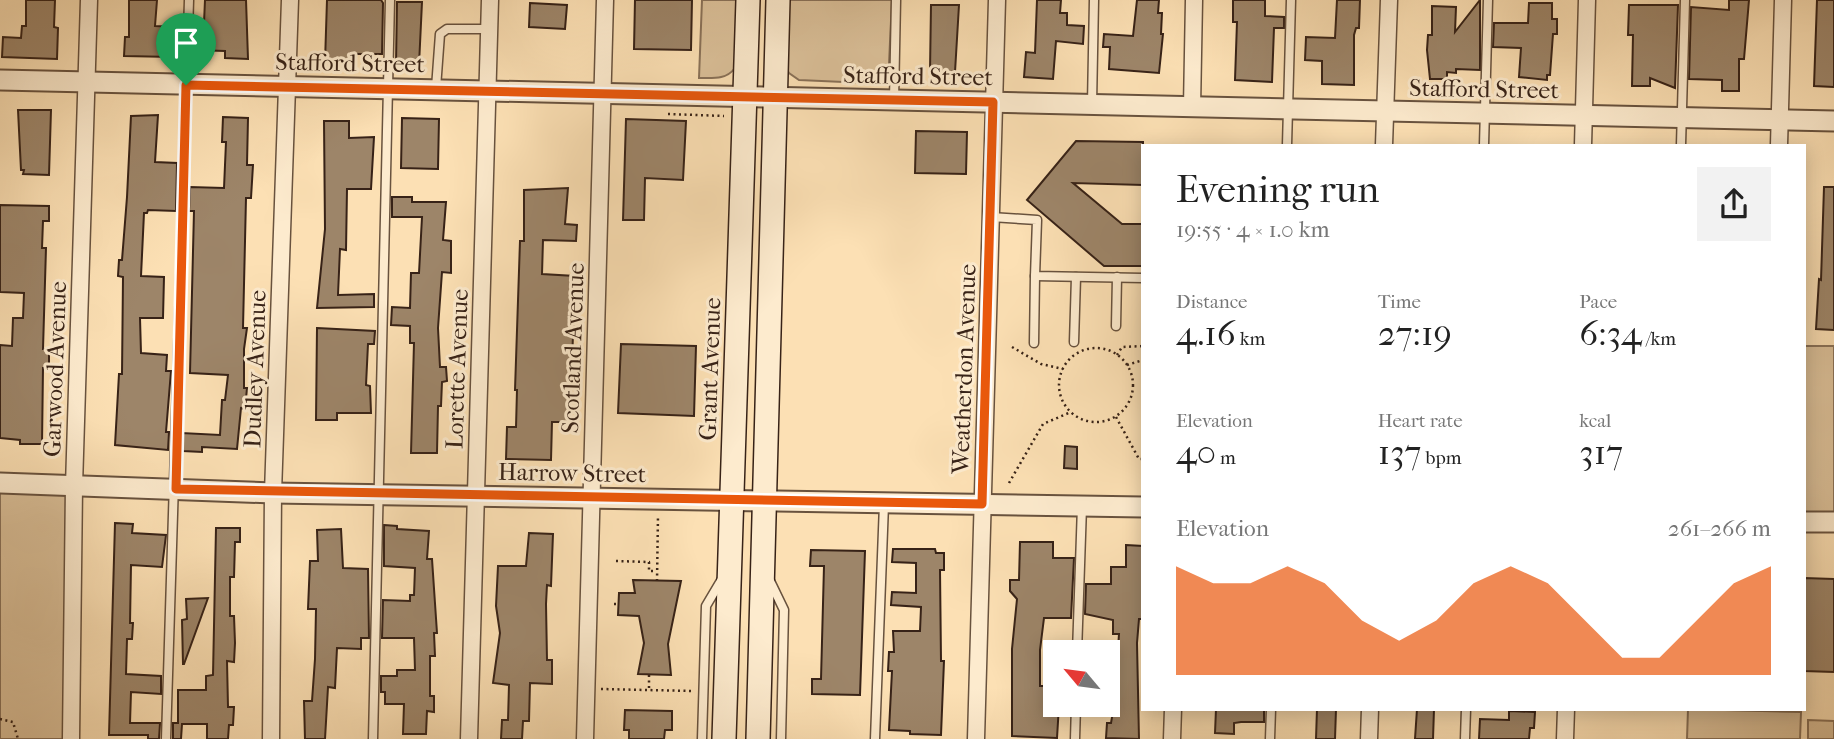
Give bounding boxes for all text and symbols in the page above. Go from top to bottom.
pin [156,13,216,85]
icon: arrive [167,24,205,62]
street label: Stafford Street [275,48,426,78]
street label: Stafford Street [843,61,994,91]
street label: Stafford Street [1409,74,1560,104]
text: Evening run [1176,167,1379,212]
button: share [1697,167,1771,241]
text: 19:55 · 4 × 1.0 km [1176,216,1330,243]
street label: Scotland Avenue [556,262,590,434]
street label: Weatherdon Avenue [946,263,982,476]
street label: Garwood Avenue [38,281,72,457]
street label: Lorette Avenue [440,288,474,450]
street label: Dudley Avenue [238,289,272,449]
text: Distance [1176,291,1247,313]
text: Time [1378,291,1421,313]
text: Pace [1579,291,1617,313]
street label: Grant Avenue [694,297,726,441]
text: 4.16 [1176,313,1236,354]
text: 27:19 [1378,313,1452,354]
text: 6:34 [1579,313,1642,354]
text: km [1236,328,1265,350]
text: /km [1642,328,1676,350]
text: Elevation [1176,410,1253,432]
text: Heart rate [1378,410,1463,432]
text: kcal [1579,410,1611,432]
text: 40 [1176,432,1216,473]
text: 137 [1378,432,1421,473]
text: 317 [1579,432,1623,473]
text: m [1216,447,1236,469]
text: bpm [1421,447,1461,469]
street label: Harrow Street [498,458,647,488]
text: Elevation [1176,515,1269,542]
text: 261–266 m [1668,515,1771,542]
north arrow [1043,640,1120,718]
map controls [1043,640,1120,717]

